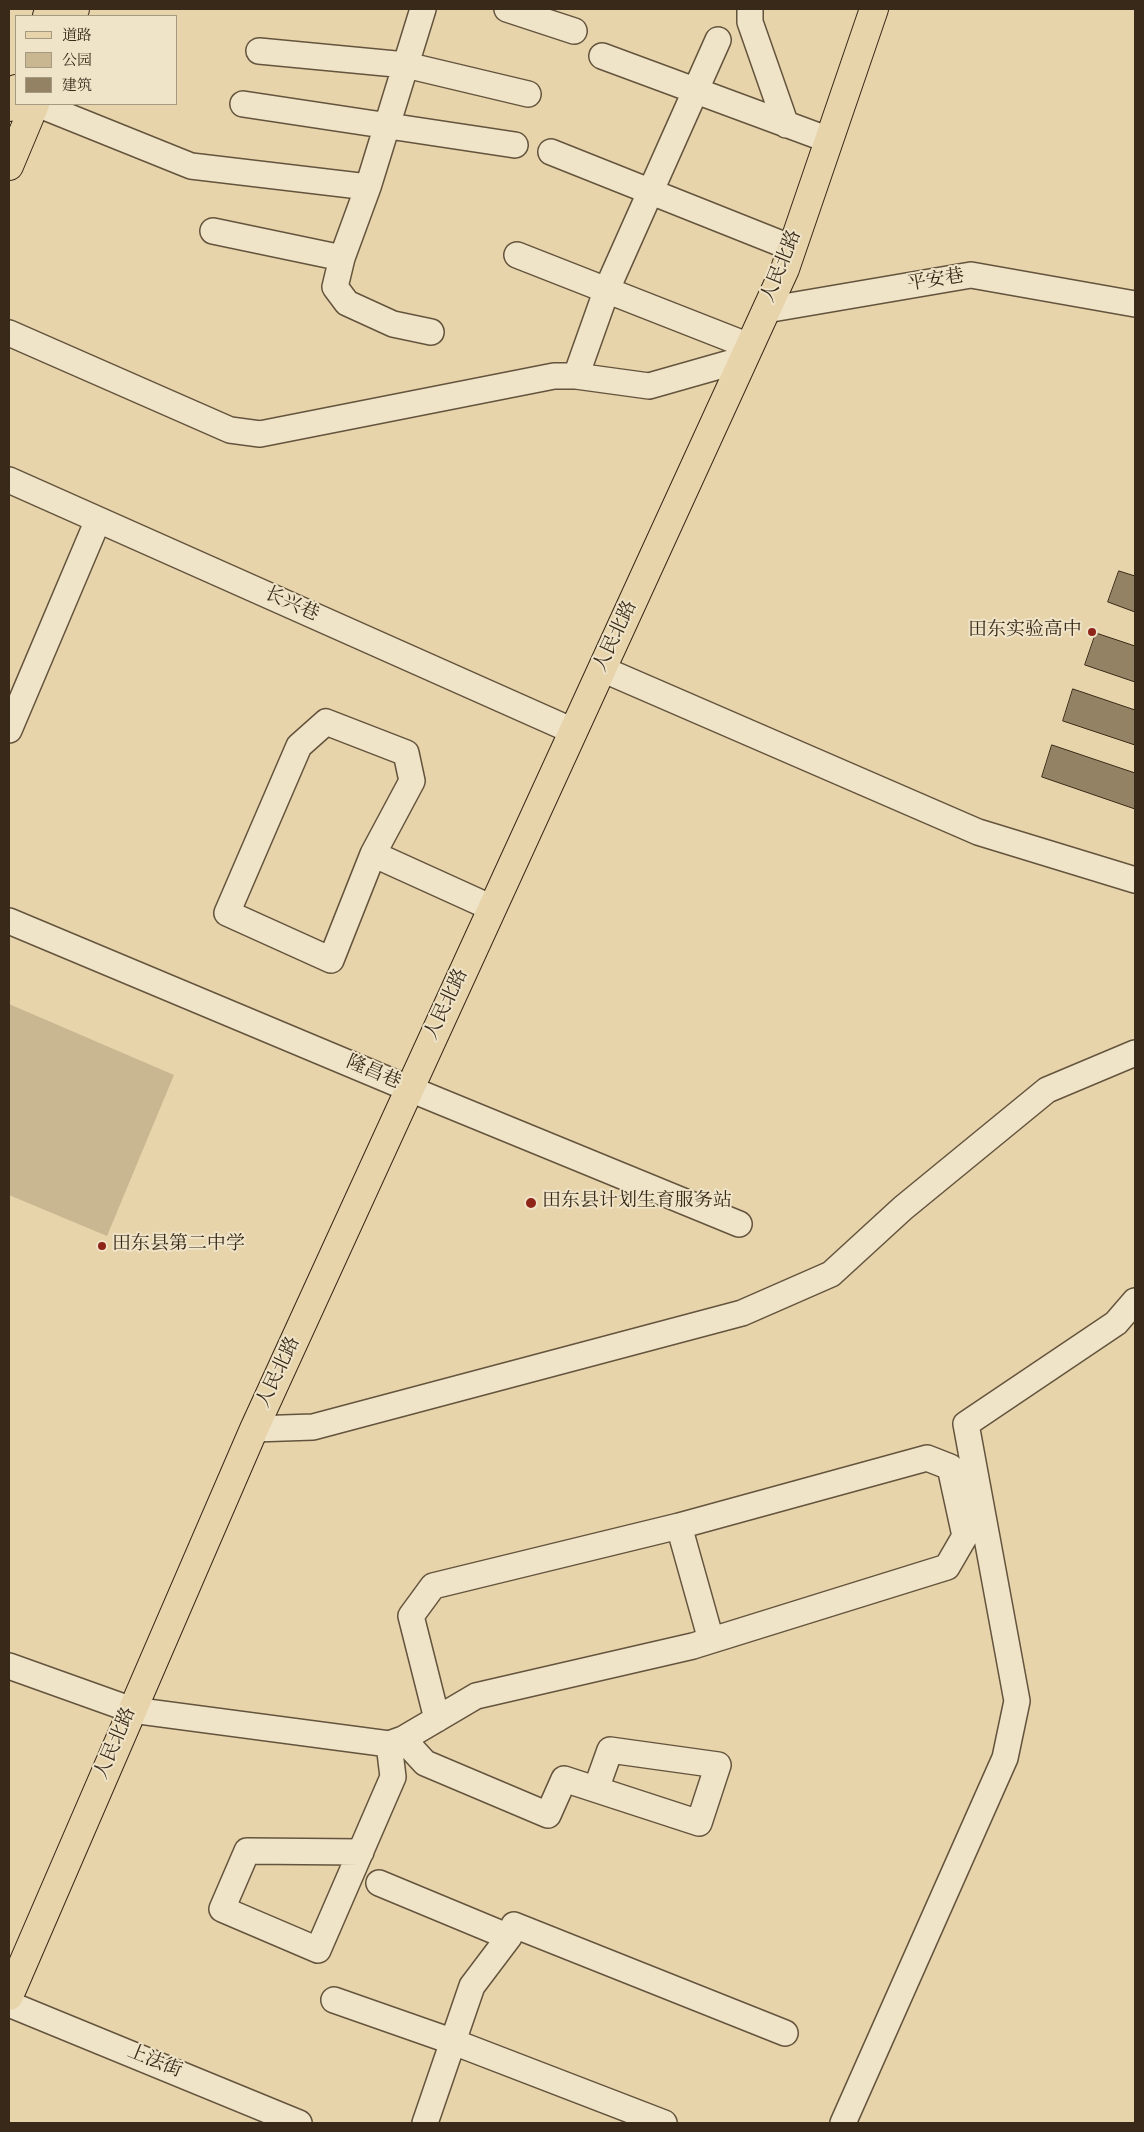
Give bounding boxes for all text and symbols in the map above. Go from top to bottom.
legend [15,15,178,105]
text: 道路 [62,26,92,47]
text: 公园 [62,51,92,72]
text: 建筑 [62,76,92,97]
street label: 人民北路 [758,227,808,307]
street label: 平安巷 [906,266,966,298]
street label: 长兴巷 [260,584,322,628]
street label: 人民北路 [591,598,643,676]
place label: 田东实验高中 [968,621,1082,643]
marker: 田东实验高中 [1086,626,1098,638]
street label: 人民北路 [422,966,474,1044]
street label: 隆昌巷 [342,1052,404,1096]
place label: 田东县计划生育服务站 [542,1192,732,1214]
marker: 田东县计划生育服务站 [524,1196,538,1210]
place label: 田东县第二中学 [112,1235,245,1257]
marker: 田东县第二中学 [96,1240,108,1252]
street label: 人民北路 [254,1334,306,1412]
street label: 人民北路 [92,1705,142,1783]
street label: 上法街 [123,2042,185,2084]

